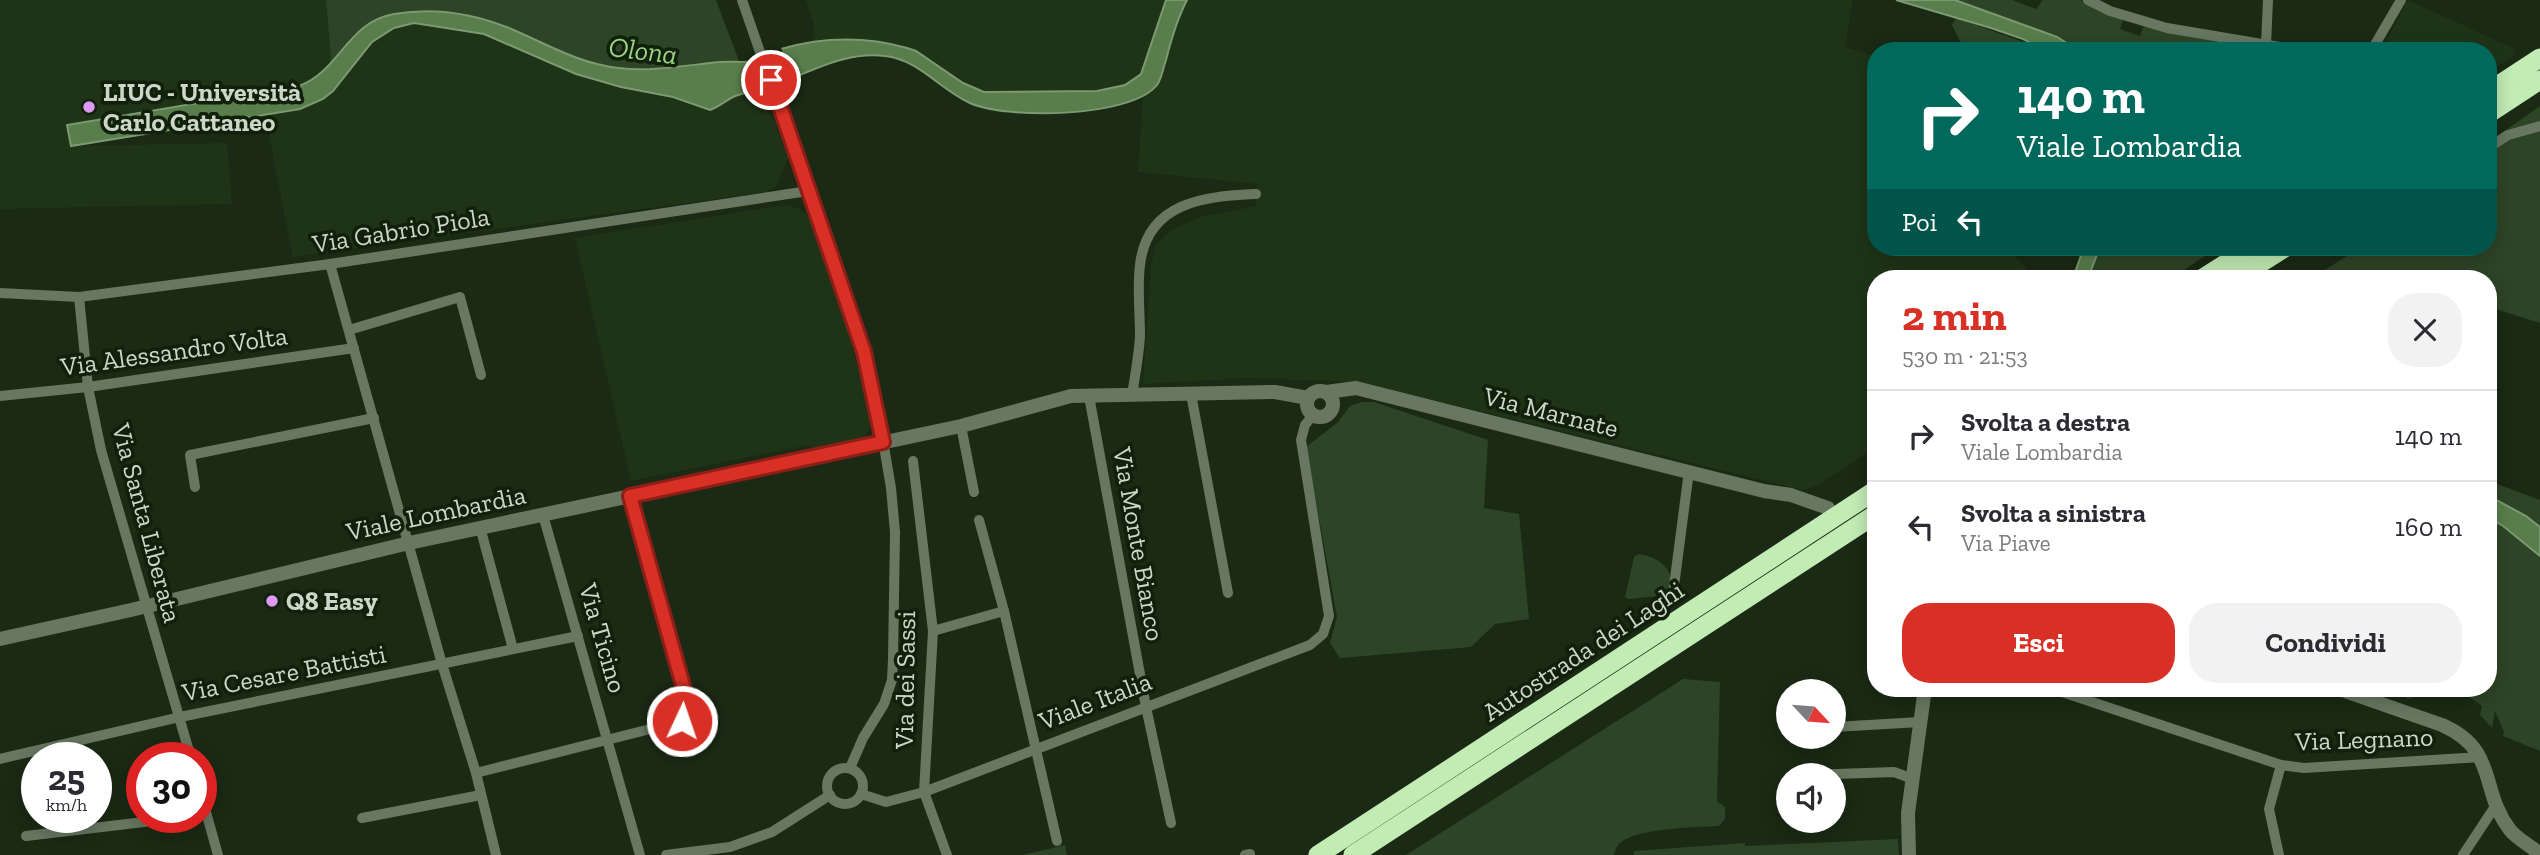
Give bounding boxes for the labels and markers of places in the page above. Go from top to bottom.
pin [741,50,801,110]
place label: LIUC - Università Carlo Cattaneo [103,76,301,138]
marker: LIUC - Università Carlo Cattaneo [81,99,97,115]
place label: Q8 Easy [286,585,378,617]
marker: Q8 Easy [264,593,280,609]

